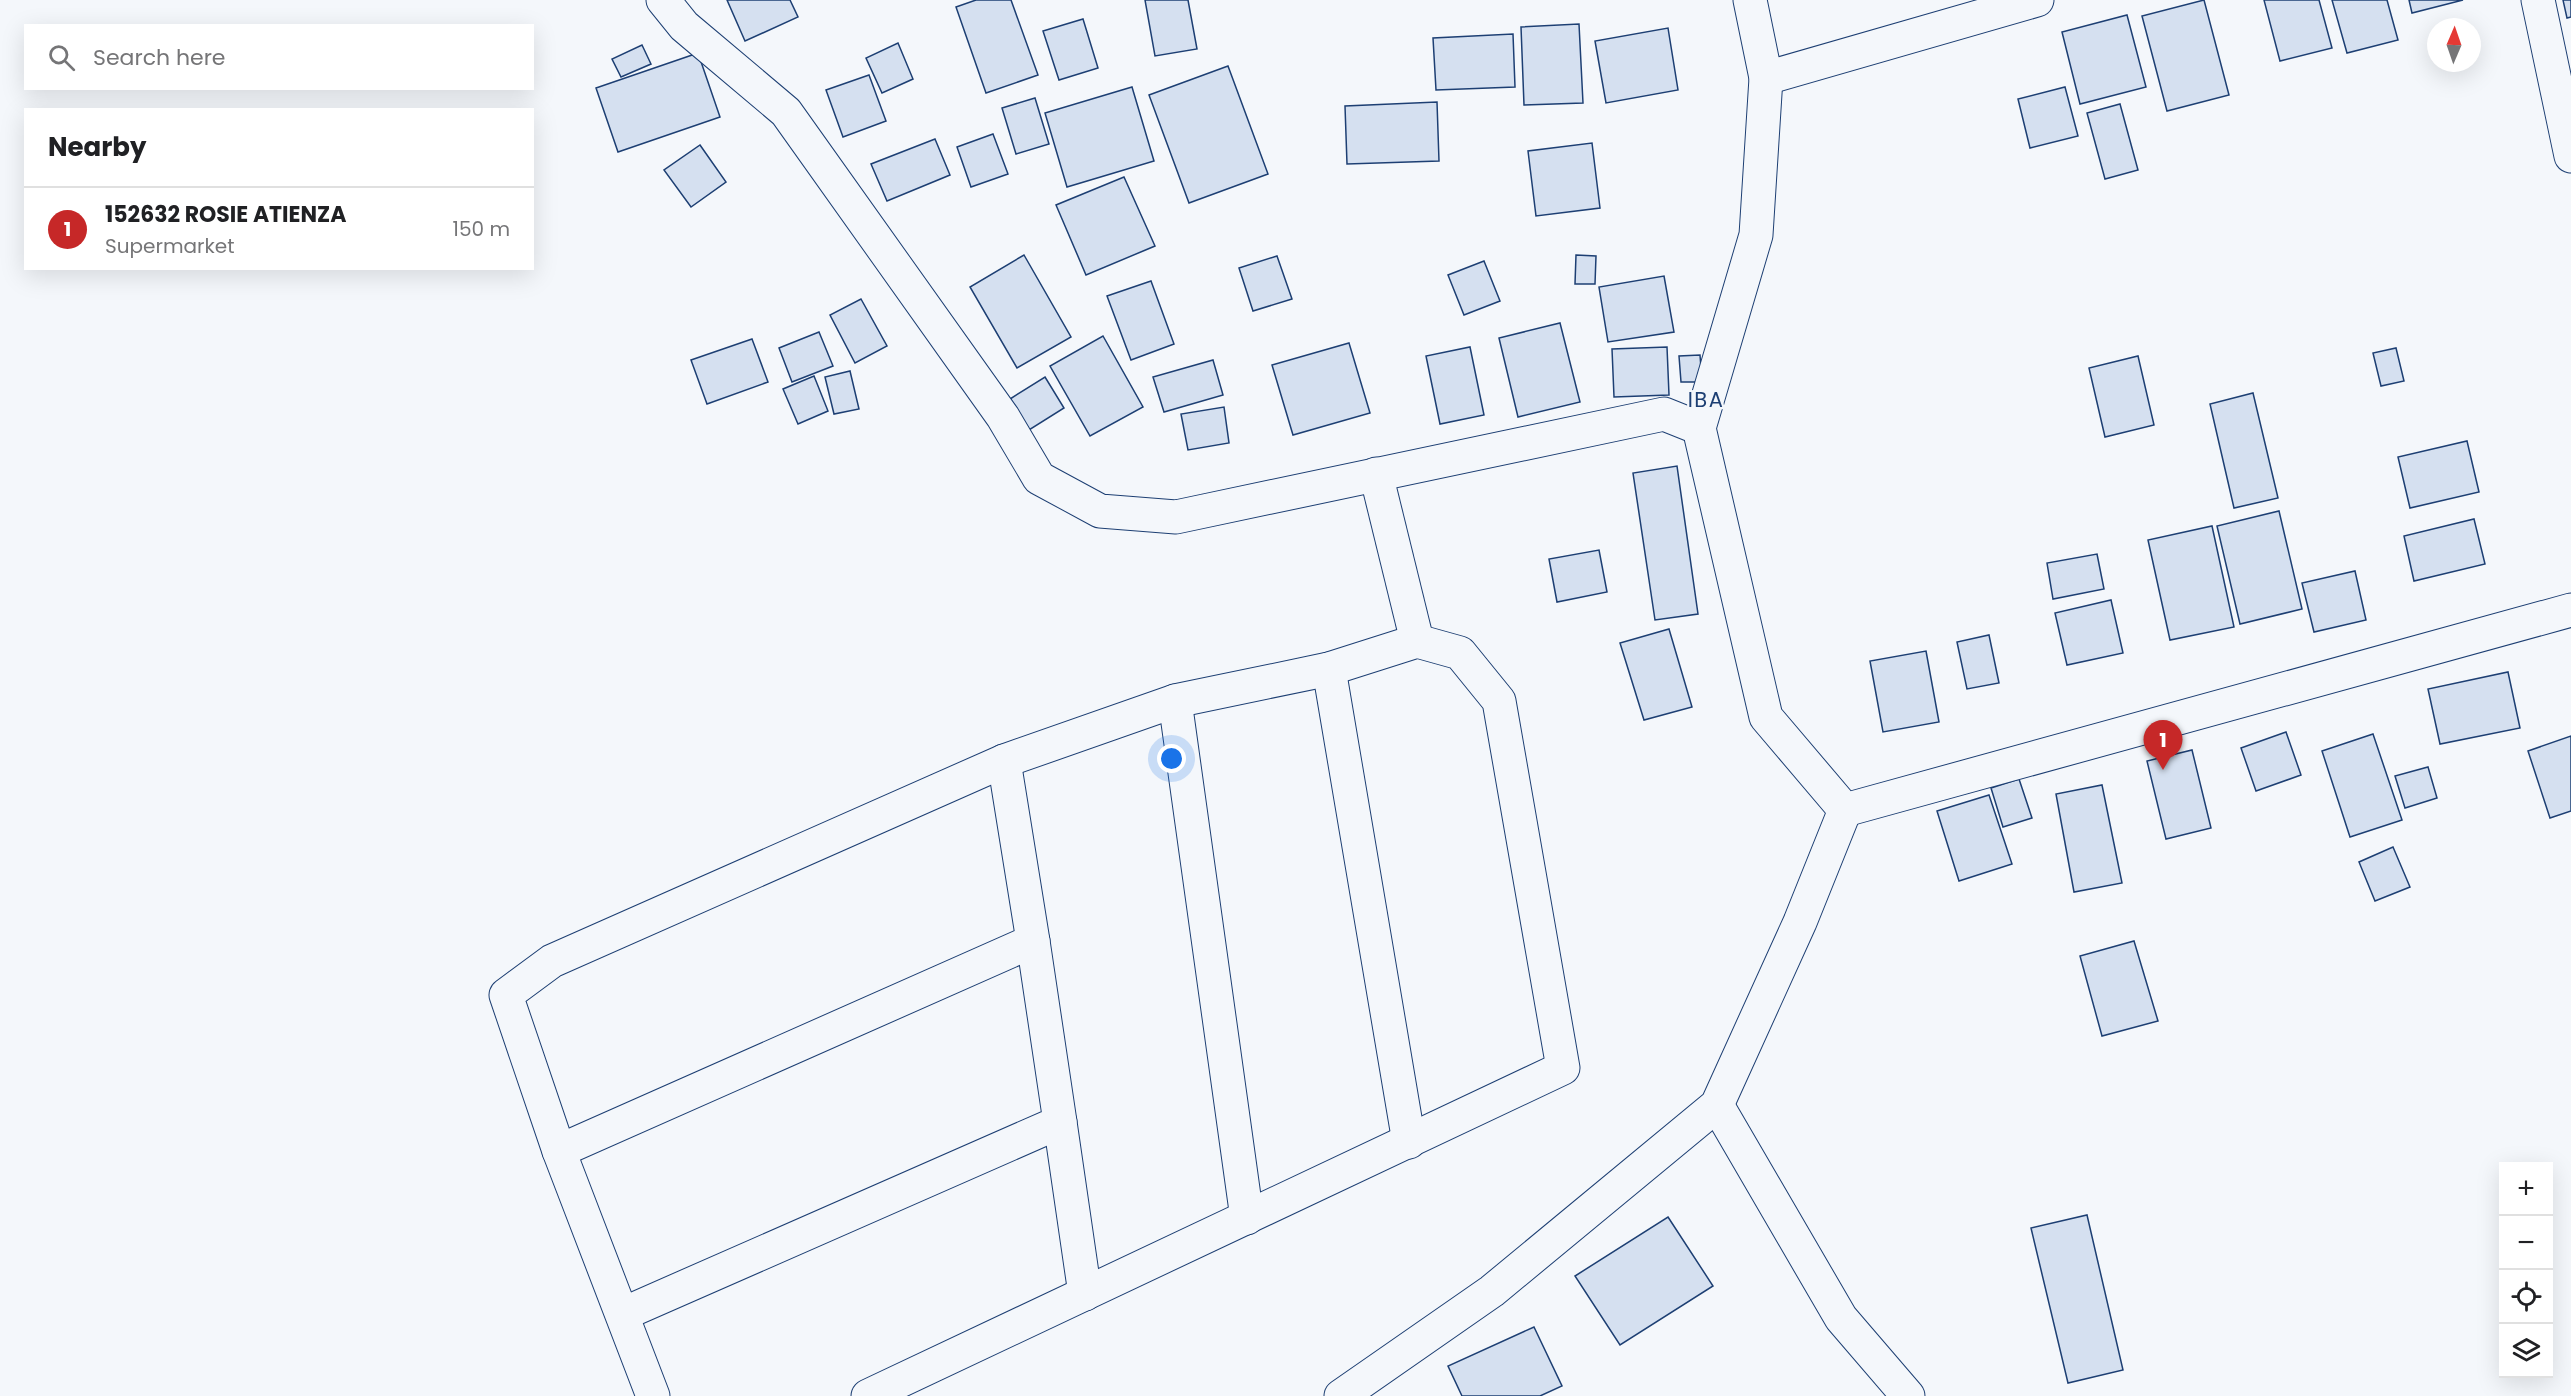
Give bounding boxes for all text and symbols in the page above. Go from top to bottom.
north arrow [2427,18,2481,72]
search box [24,24,534,90]
icon: search [45,41,78,74]
text: Search here [93,42,226,73]
text: Nearby [48,129,146,165]
text: 152632 ROSIE ATIENZA [105,199,346,230]
text: 1 [64,215,71,243]
text: 150 m [453,215,510,243]
text: Supermarket [105,232,234,260]
district label: IBA [1688,385,1724,414]
pin: 1 [2144,720,2182,770]
your location [1157,744,1186,773]
map controls [2499,1162,2553,1378]
button: + [2499,1162,2553,1216]
button: − [2499,1216,2553,1270]
button: locate [2499,1270,2553,1324]
button: layers [2499,1324,2553,1378]

